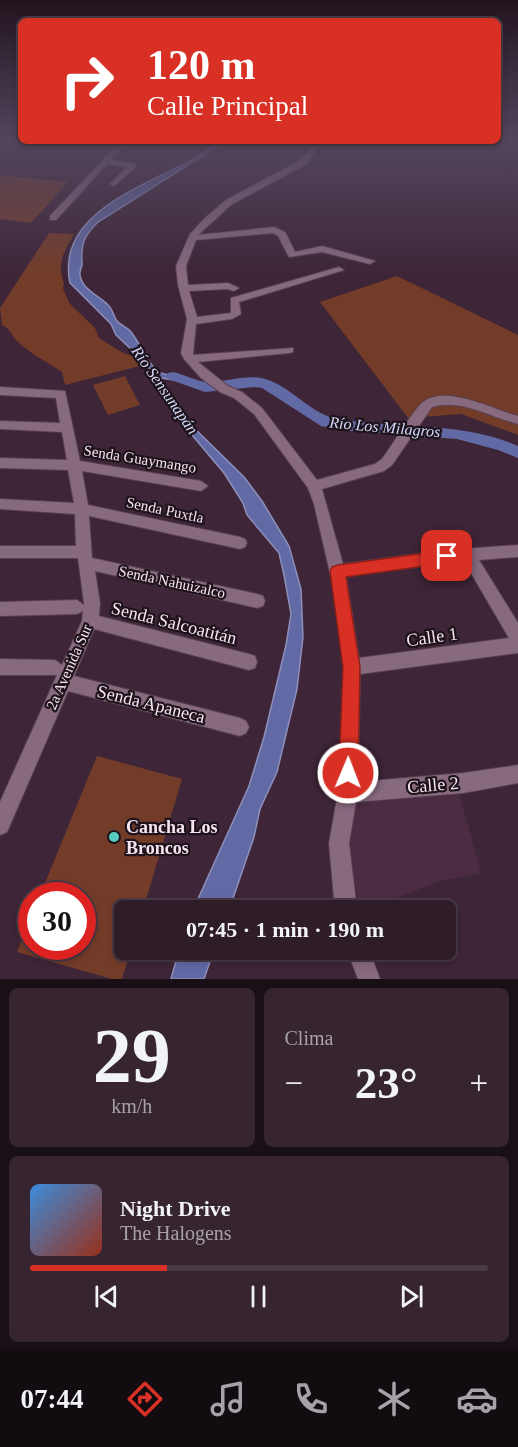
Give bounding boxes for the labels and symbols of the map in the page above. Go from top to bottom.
water label: Río Sensunapán [127,342,202,438]
water label: Río Los Milagros [328,414,441,441]
street label: Senda Guaymango [83,442,197,476]
street label: Senda Puxtla [125,494,206,526]
pin [421,530,472,581]
street label: Senda Nahuizalco [117,563,227,601]
street label: Senda Salcoatitán [109,598,239,648]
street label: 2a Avenida Sur [43,622,95,712]
street label: Calle 1 [405,624,459,650]
street label: Senda Apaneca [95,681,207,727]
position arrow [316,741,380,805]
street label: Calle 2 [406,773,460,797]
place label: Cancha Los Broncos [126,817,218,858]
marker: Cancha Los Broncos [107,830,121,844]
speed limit sign: 30 [18,882,96,960]

